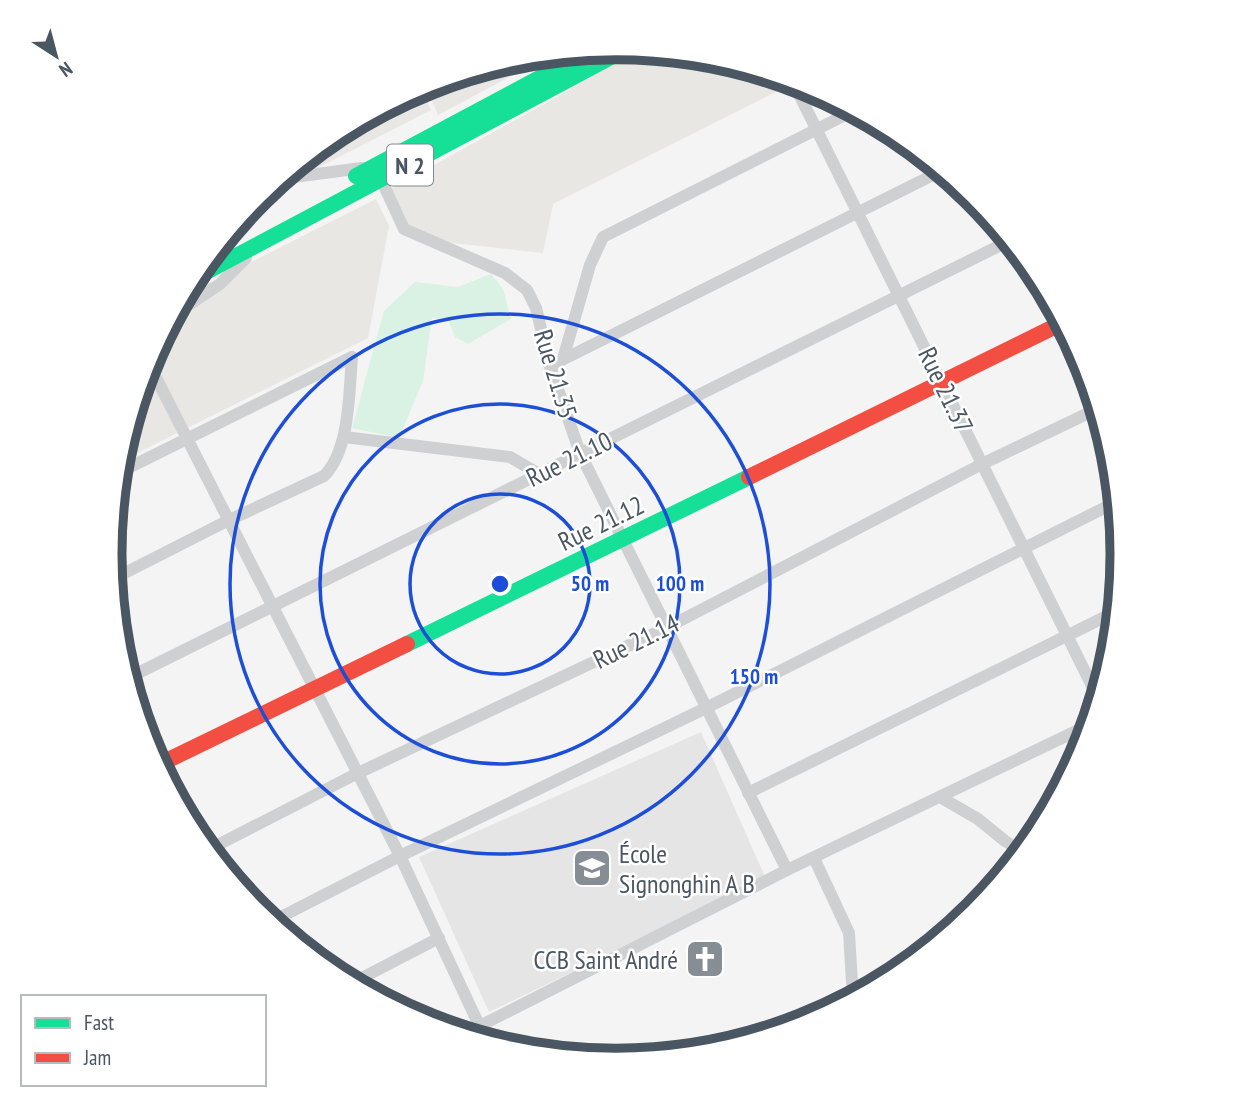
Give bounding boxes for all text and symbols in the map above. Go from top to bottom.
north arrow [21,21,91,91]
text: N [55,57,77,82]
road number: N 2 [387,145,433,186]
street label: Rue 21.35 [527,325,585,423]
street label: Rue 21.37 [911,342,981,438]
street label: Rue 21.10 [521,424,617,494]
street label: Rue 21.12 [553,488,649,558]
text: 50 m [571,570,609,597]
text: 100 m [656,570,704,597]
centre of rings [488,572,512,596]
street label: Rue 21.14 [588,606,685,676]
text: 150 m [730,663,778,690]
place label: École Signonghin A B [619,837,755,900]
school or university icon: École Signonghin A B [571,847,613,889]
church icon: CCB Saint André [684,938,726,980]
place label: CCB Saint André [534,943,678,976]
legend [21,995,266,1086]
text: Fast [84,1009,114,1036]
text: Jam [83,1044,111,1071]

